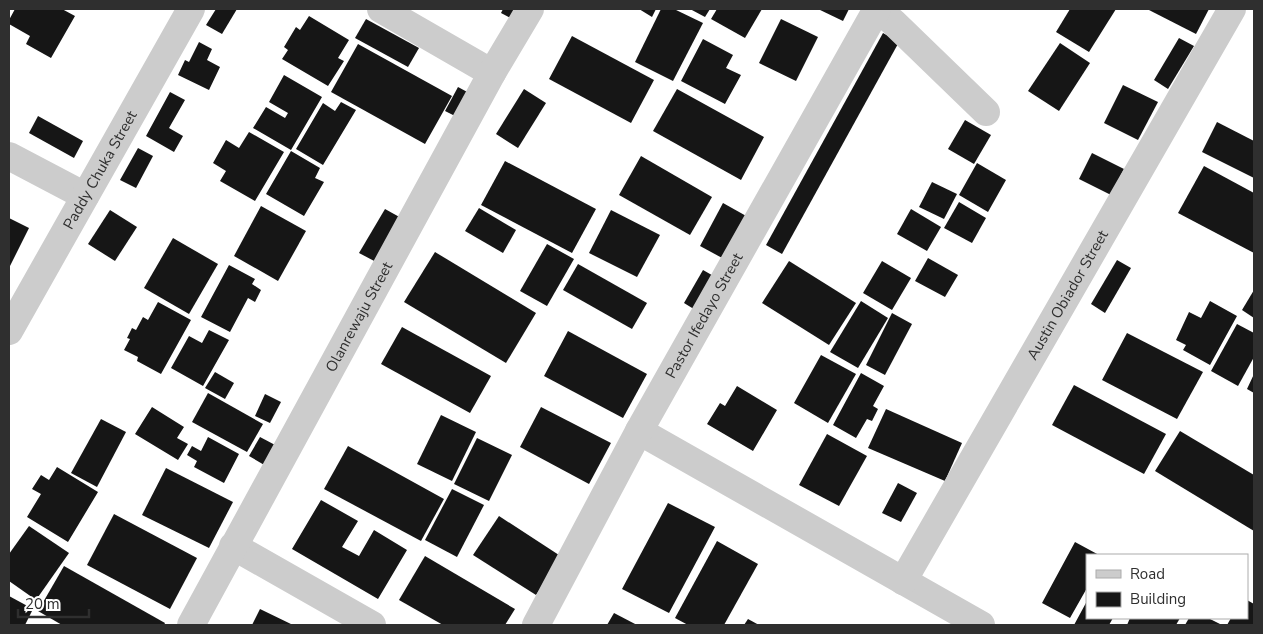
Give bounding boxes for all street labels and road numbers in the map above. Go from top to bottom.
street label: Paddy Chuka Street [58,106,142,233]
street label: Austin Obiador Street [1022,226,1113,363]
street label: Pastor Ifedayo Street [661,249,748,382]
street label: Olanrewaju Street [321,257,398,376]

